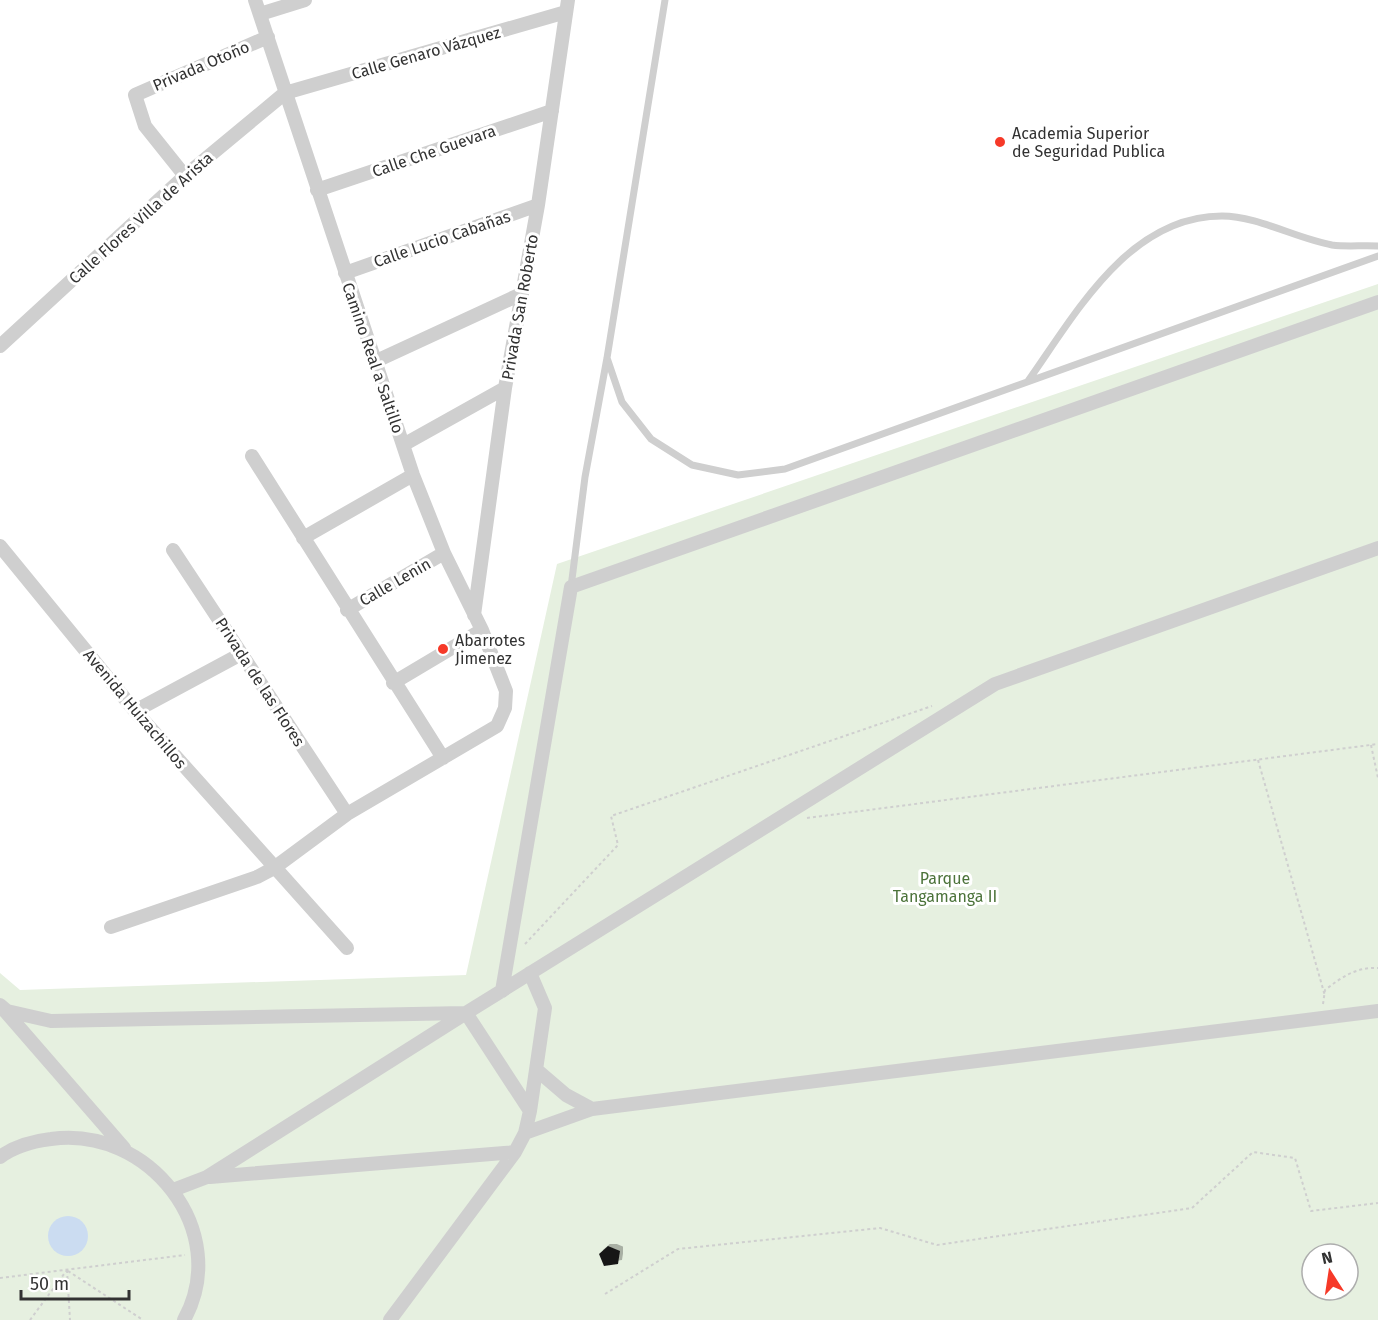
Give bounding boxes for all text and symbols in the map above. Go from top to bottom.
street label: Calle Genaro Vázquez [349,23,503,83]
street label: Privada Otoño [150,37,252,95]
street label: Calle Che Guevara [370,121,498,181]
place label: Academia Superior de Seguridad Publica [1012,124,1165,161]
marker: Academia Superior de Seguridad Publica [993,135,1007,149]
street label: Calle Flores Villa de Arista [65,148,217,288]
street label: Calle Lucio Cabañas [371,207,513,271]
street label: Privada San Roberto [498,233,542,381]
street label: Camino Real a Saltillo [338,280,408,436]
street label: Calle Lenin [356,554,434,610]
street label: Privada de las Flores [211,614,309,750]
place label: Abarrotes Jimenez [455,631,525,668]
marker: Abarrotes Jimenez [436,642,450,656]
street label: Avenida Huizachillos [80,645,190,773]
park label: Parque Tangamanga II [893,869,997,906]
north arrow [1300,1242,1360,1302]
text: N [1320,1247,1334,1268]
scale bar [21,1263,129,1301]
text: 50 m [30,1273,69,1295]

